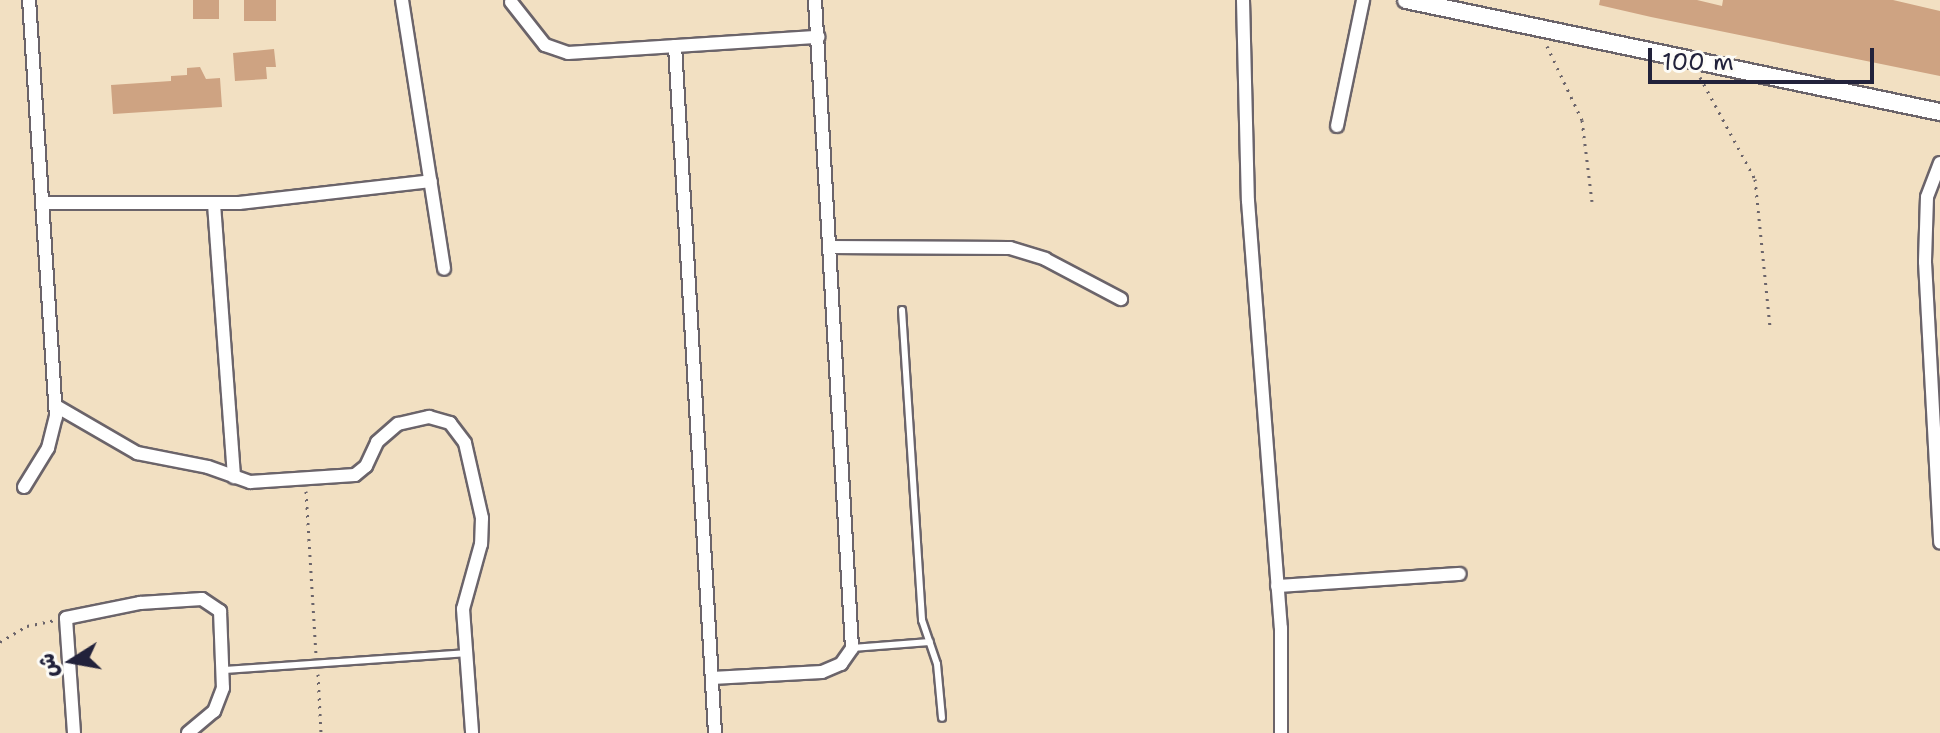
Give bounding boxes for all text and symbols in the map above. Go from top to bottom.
scale bar [1652,32,1878,82]
text: 100 m [1662,46,1734,78]
north arrow [32,621,112,701]
text: ش [31,651,64,680]

